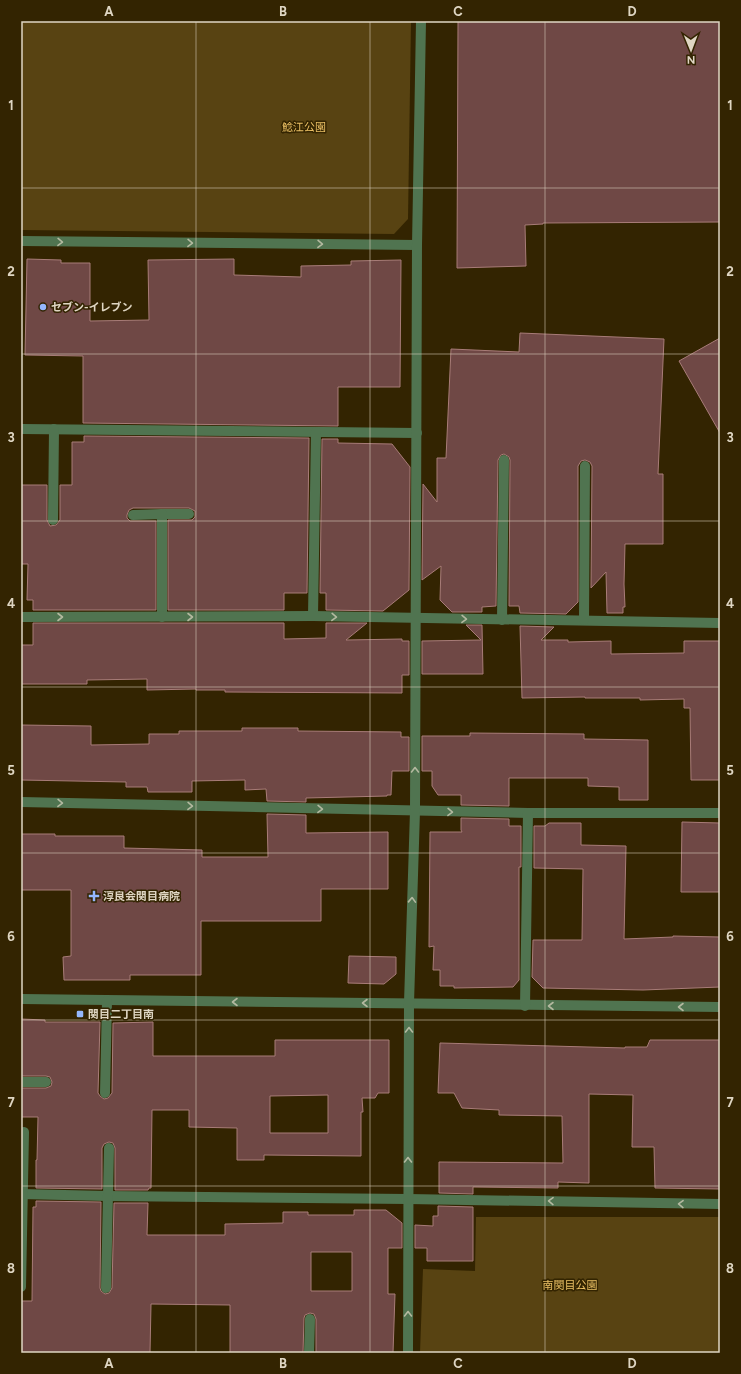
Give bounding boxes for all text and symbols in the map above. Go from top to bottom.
text: A [104,4,114,19]
text: B [279,4,287,19]
text: C [453,4,463,19]
text: D [627,4,637,19]
north arrow [671,30,711,70]
text: N [687,53,696,66]
text: 1 [8,98,14,113]
text: 1 [727,98,733,113]
park label: 鯰江公園 [282,121,326,134]
one-way arrow [57,238,63,246]
one-way arrow [187,239,193,247]
one-way arrow [317,240,323,248]
text: 2 [7,264,15,279]
text: 2 [726,264,734,279]
place label: セブン-イレブン [51,301,133,314]
marker: セブン-イレブン [38,302,48,312]
text: 3 [7,430,15,445]
text: 3 [726,430,734,445]
text: 4 [7,596,15,611]
text: 4 [726,596,734,611]
one-way arrow [331,612,337,621]
one-way arrow [57,613,63,621]
one-way arrow [187,613,193,621]
one-way arrow [461,615,467,623]
text: 5 [7,763,15,778]
text: 5 [726,763,734,778]
one-way arrow [411,767,419,773]
one-way arrow [57,799,63,807]
one-way arrow [187,802,193,810]
one-way arrow [317,805,323,813]
one-way arrow [447,807,453,816]
marker: 淳良会関目病院 [88,890,100,902]
place label: 淳良会関目病院 [103,890,180,903]
one-way arrow [408,897,417,903]
text: 6 [7,929,15,944]
text: 6 [726,929,734,944]
one-way arrow [232,998,238,1006]
one-way arrow [362,999,368,1007]
one-way arrow [548,1002,554,1010]
one-way arrow [678,1002,684,1011]
place label: 関目二丁目南 [88,1008,154,1021]
marker: 関目二丁目南 [75,1009,85,1019]
one-way arrow [405,1027,413,1033]
text: 7 [7,1095,15,1110]
text: 7 [726,1095,734,1110]
one-way arrow [404,1157,413,1163]
one-way arrow [548,1197,554,1205]
one-way arrow [678,1199,684,1208]
text: 8 [7,1261,15,1276]
text: 8 [726,1261,734,1276]
park label: 南関目公園 [543,1279,598,1292]
one-way arrow [404,1311,412,1317]
text: A [104,1356,114,1371]
text: B [279,1356,287,1371]
text: C [453,1356,463,1371]
text: D [627,1356,637,1371]

